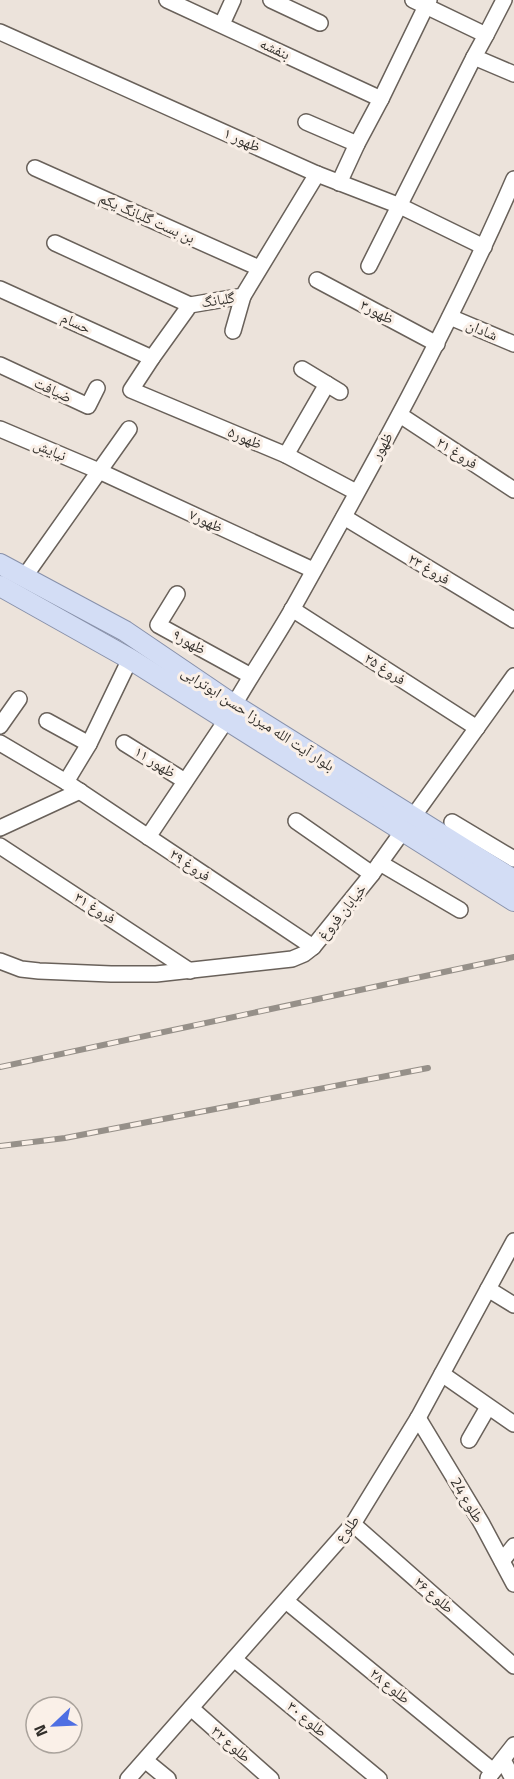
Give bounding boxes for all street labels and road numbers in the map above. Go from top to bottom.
street label: بنفشه [256,32,294,66]
street label: ظهور ۱ [220,121,265,158]
street label: بن بست گلبانگ یکم [96,186,199,249]
street label: گلبانگ [199,285,237,314]
street label: ظهور۳ [356,293,398,330]
street label: حسام [58,306,95,339]
street label: شادان [463,313,502,346]
street label: ضیافت [30,371,76,408]
street label: ظهور۵ [225,420,266,455]
street label: ظهور [364,428,399,465]
street label: فروغ ۲۱ [432,431,483,475]
street label: نيايش [30,432,70,467]
street label: ظهور۷ [185,503,227,538]
street label: فروغ ۲۳ [404,547,455,590]
street label: ظهور۹ [168,623,210,660]
street label: فروغ ۲۵ [360,647,411,691]
street label: بلوار آیت الله میرزا حسن ابوترابی [177,660,339,777]
street label: ظهور ۱۱ [130,740,181,783]
street label: فروغ ۲۹ [165,842,215,887]
street label: خیابان فروغ [312,878,372,945]
street label: فروغ ۳۱ [70,886,121,930]
street label: طلوع 24 [445,1472,490,1527]
street label: طلوع [328,1510,365,1547]
street label: طلوع ۲۶ [409,1571,459,1619]
street label: طلوع ۲۸ [365,1662,416,1709]
street label: طلوع ۳۰ [282,1695,333,1742]
street label: طلوع ۳۲ [206,1720,256,1768]

